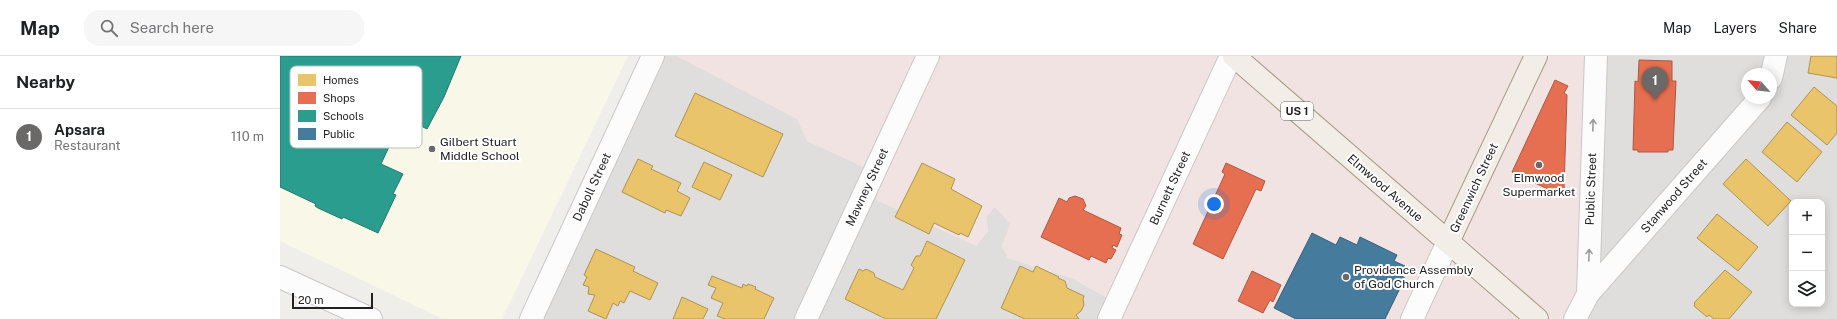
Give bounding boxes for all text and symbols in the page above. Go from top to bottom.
search box [84,10,364,46]
text: Map [20,17,60,39]
icon: search [98,17,120,39]
text: Search here [130,19,214,36]
text: Map [1663,20,1691,36]
text: Layers [1713,20,1757,36]
text: Share [1779,20,1817,36]
legend [290,66,422,148]
pin: 1 [1642,67,1668,100]
north arrow [1741,68,1777,104]
text: Nearby [16,72,75,92]
text: Homes [323,74,359,86]
text: Shops [323,92,355,104]
road number: US 1 [1281,102,1313,120]
text: Schools [323,110,364,122]
one-way arrow [1590,119,1597,132]
text: Apsara [54,121,105,138]
text: Public [323,128,355,140]
text: 1 [26,129,32,144]
text: 110 m [231,129,264,144]
place label: Gilbert Stuart Middle School [440,135,520,163]
text: Restaurant [54,138,120,153]
street label: Greenwich Street [1447,141,1501,235]
marker: Gilbert Stuart Middle School [427,144,437,154]
street label: Mawney Street [843,146,891,228]
street label: Burnett Street [1147,149,1193,227]
street label: Daboll Street [570,150,614,223]
street label: Elmwood Avenue [1344,152,1426,225]
street label: Public Street [1583,152,1599,226]
street label: Stanwood Street [1638,156,1710,236]
marker: Elmwood Supermarket [1534,160,1544,170]
place label: Elmwood Supermarket [1502,171,1576,199]
your location [1204,194,1224,214]
map controls [1789,199,1825,307]
button: + [1789,199,1825,235]
button: − [1789,235,1825,271]
one-way arrow [1585,249,1593,262]
place label: Providence Assembly of God Church [1354,263,1474,291]
button: layers [1789,271,1825,307]
marker: Providence Assembly of God Church [1341,272,1351,282]
scale bar [292,291,373,310]
text: 20 m [298,294,323,306]

